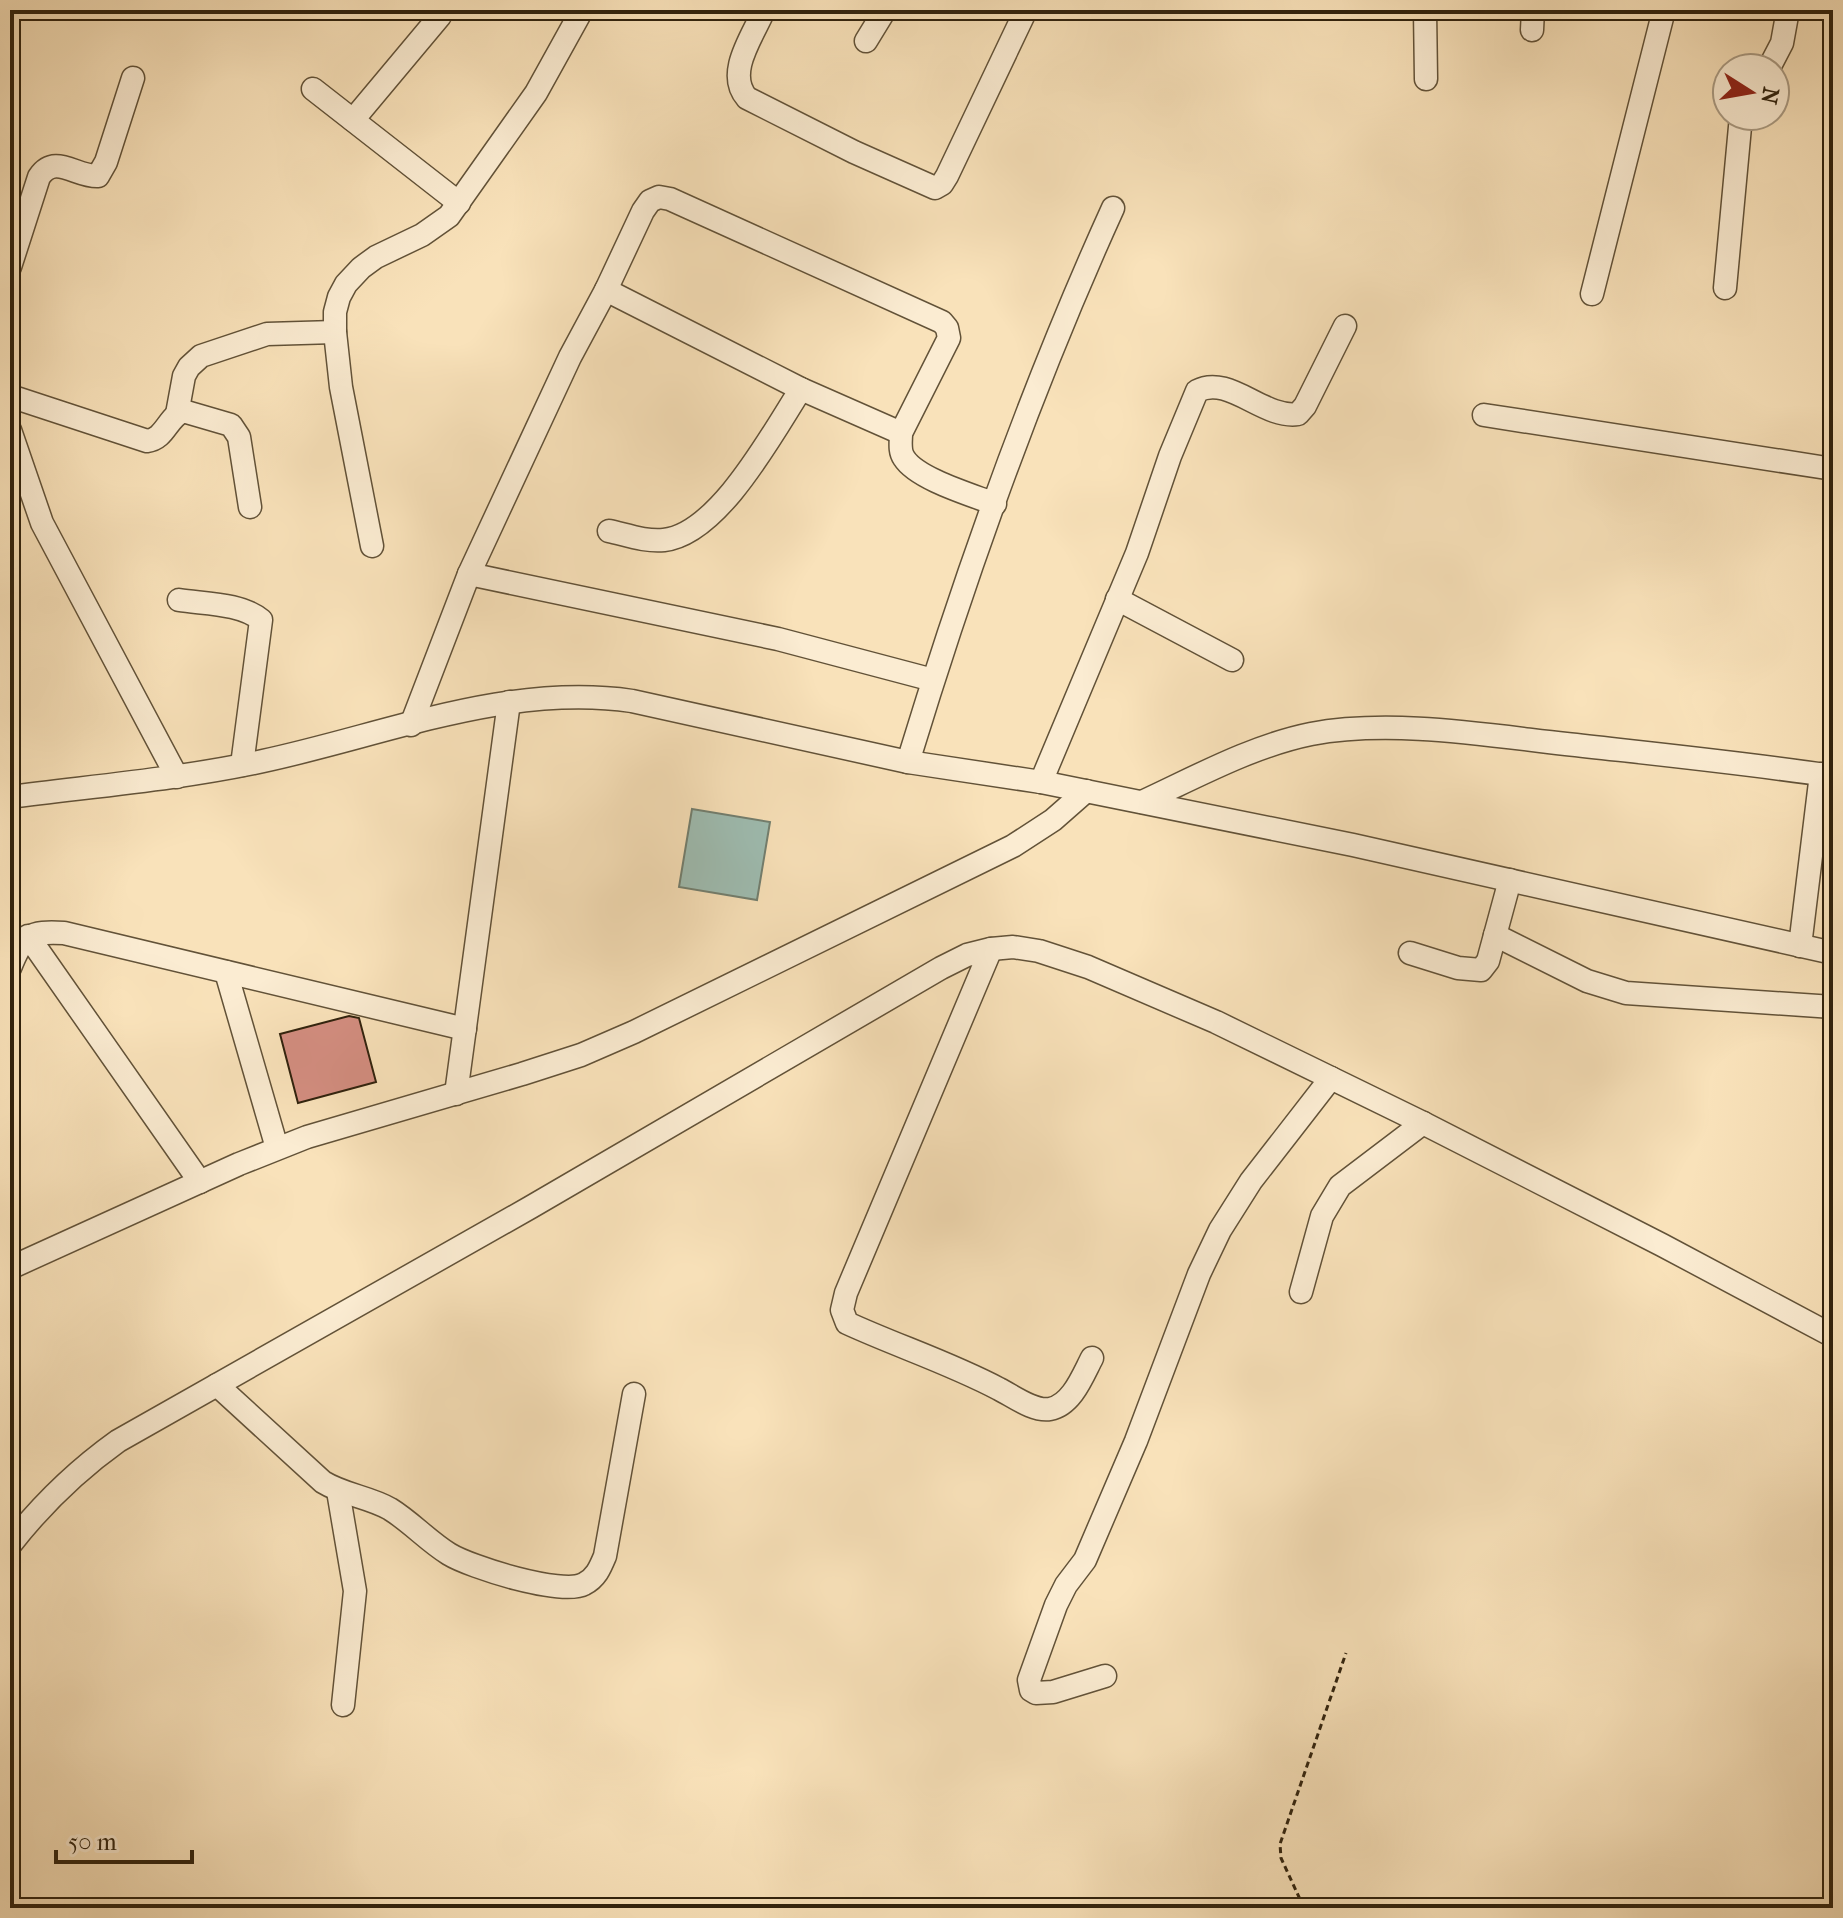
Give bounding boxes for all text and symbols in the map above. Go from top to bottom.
north arrow [1711,52,1791,132]
text: N [1755,85,1784,107]
scale bar [56,1814,192,1864]
text: 50 m [68,1828,117,1856]

